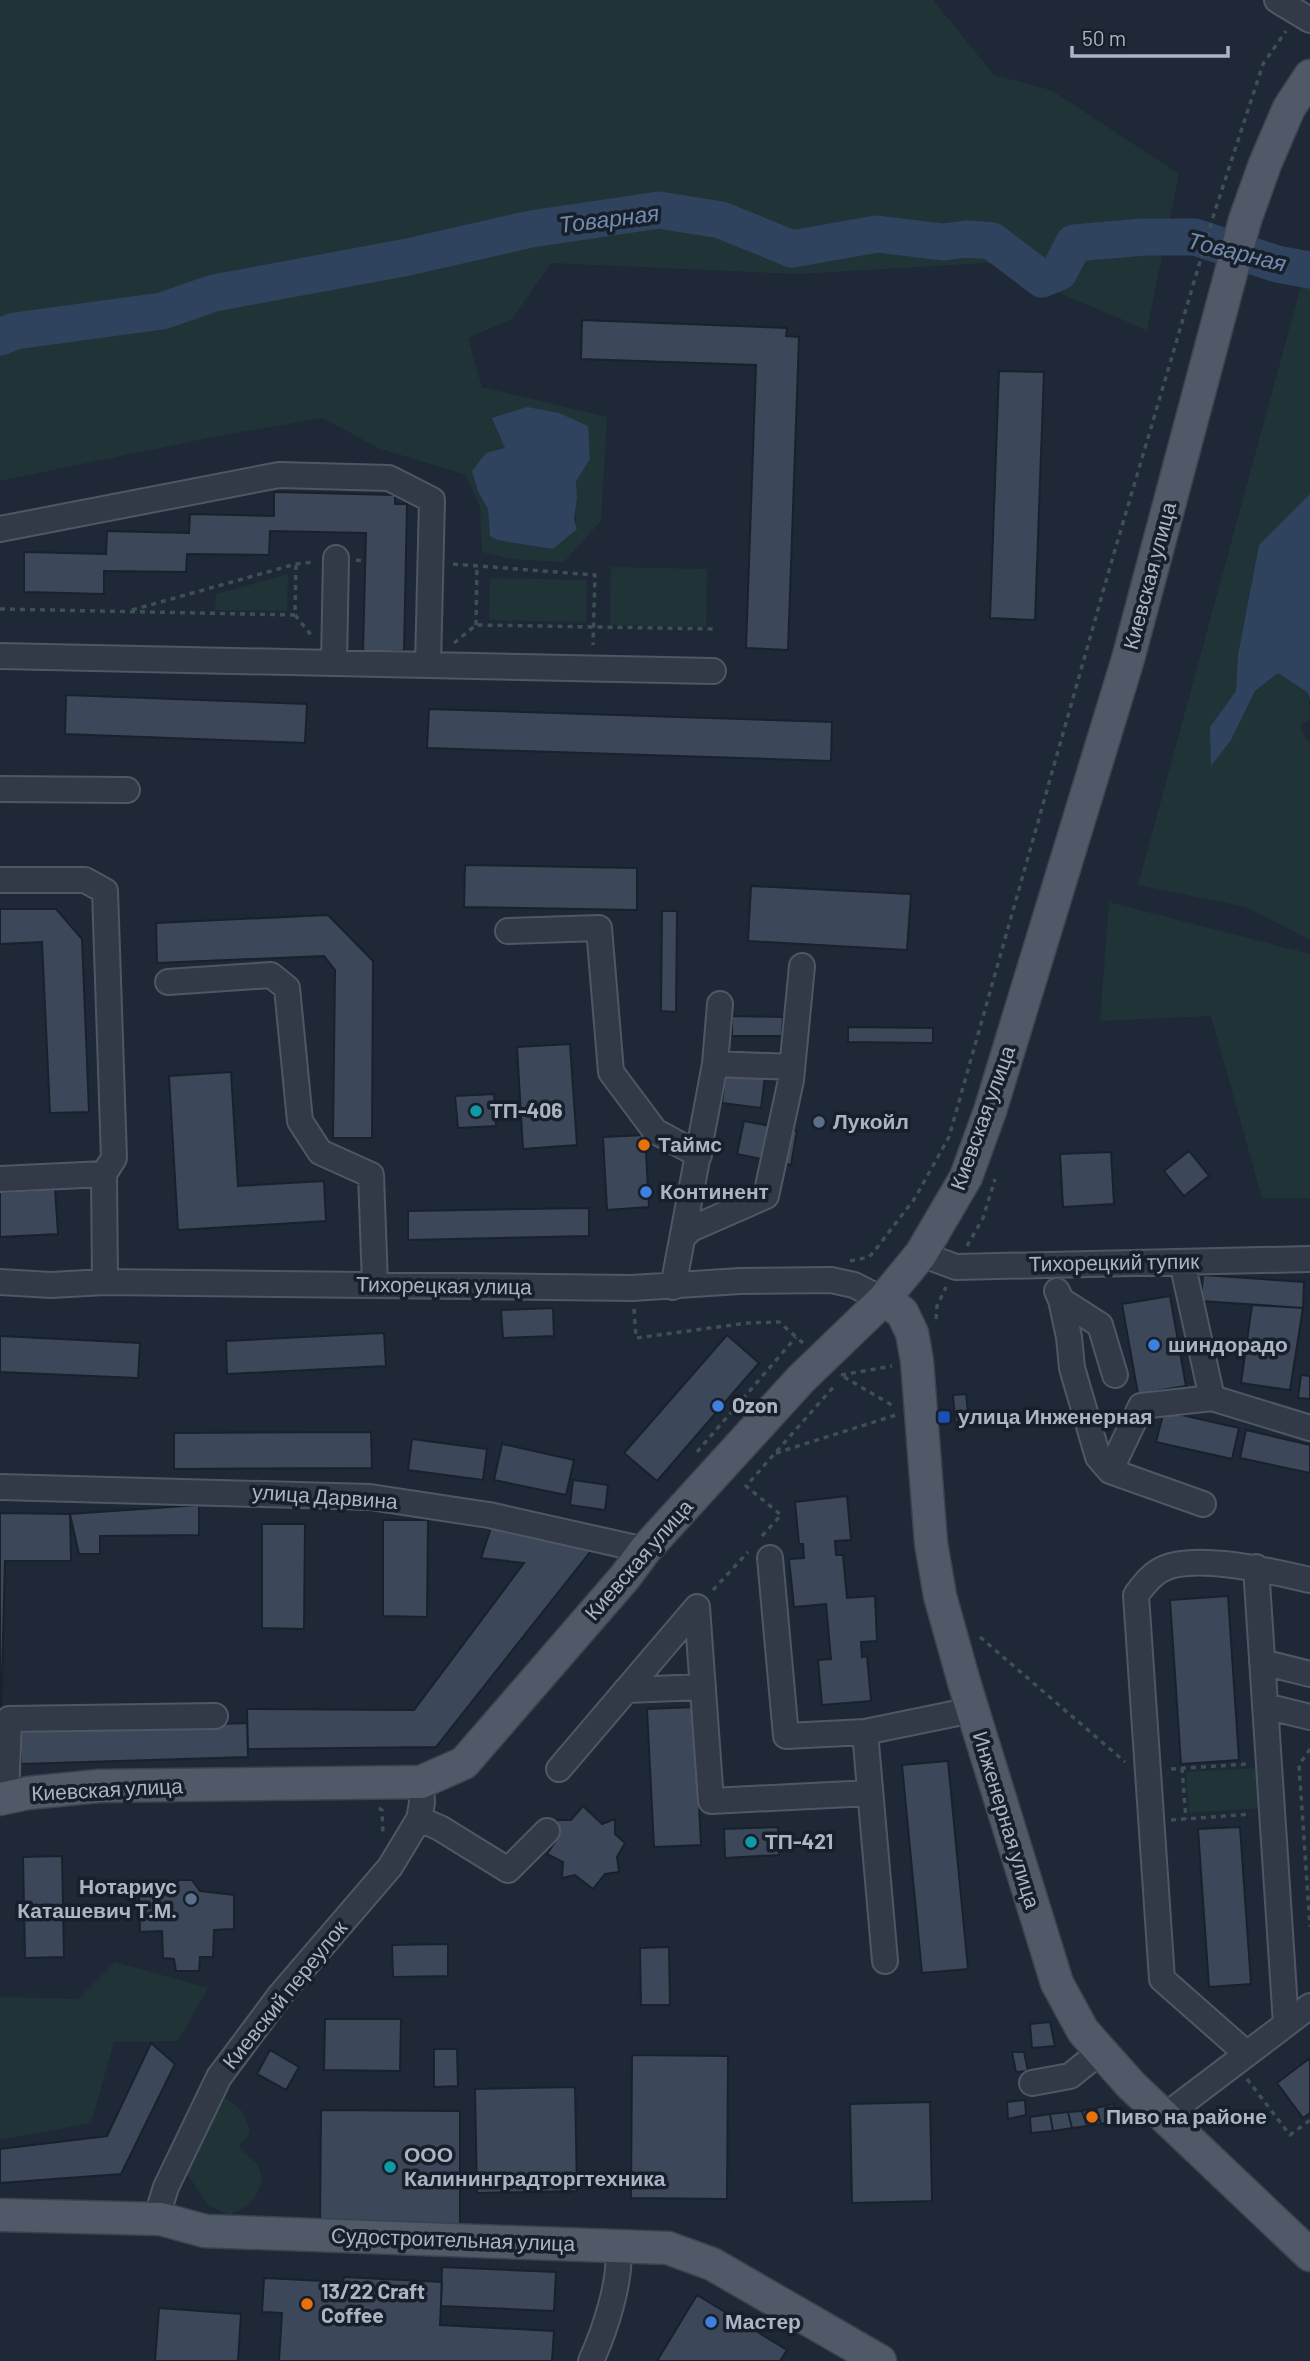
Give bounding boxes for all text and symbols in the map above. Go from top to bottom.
scale bar [1072,14,1228,58]
text: 50 m [1082,25,1126,50]
water label: Товарная [557,198,661,238]
water label: Товарная [1185,225,1290,277]
street label: Киевская улица [1117,499,1180,652]
street label: Киевская улица [944,1042,1019,1193]
place label: ТП-406 [490,1097,562,1122]
marker: ТП-406 [468,1103,484,1119]
place label: Лукойл [833,1108,909,1133]
marker: Лукойл [811,1114,827,1130]
place label: Таймс [658,1131,722,1156]
marker: Таймс [636,1137,652,1153]
place label: Континент [660,1178,769,1203]
marker: Континент [638,1184,654,1200]
street label: Тихорецкий тупик [1029,1248,1200,1275]
street label: Тихорецкая улица [356,1270,532,1299]
place label: шиндорадо [1168,1331,1288,1356]
marker: шиндорадо [1146,1337,1162,1353]
place label: Ozon [732,1392,778,1417]
marker: Ozon [710,1398,726,1414]
place label: улица Инженерная [958,1403,1153,1428]
marker: улица Инженерная [936,1409,952,1425]
street label: улица Дарвина [252,1478,399,1513]
street label: Киевская улица [579,1493,697,1624]
street label: Инженерная улица [969,1728,1046,1911]
street label: Киевская улица [31,1772,184,1805]
place label: ТП-421 [765,1828,833,1853]
marker: ТП-421 [743,1834,759,1850]
place label: Нотариус Каташевич Т.М. [17,1873,177,1922]
marker: Нотариус Каташевич Т.М. [183,1891,199,1907]
street label: Киевский переулок [216,1914,352,2073]
place label: Пиво на районе [1106,2103,1267,2128]
marker: Пиво на районе [1084,2109,1100,2125]
place label: ООО Калининградторгтехника [404,2141,666,2190]
marker: ООО Калининградторгтехника [382,2159,398,2175]
street label: Судостроительная улица [331,2222,576,2255]
place label: 13/22 Craft Coffee [321,2278,425,2327]
marker: 13/22 Craft Coffee [299,2296,315,2312]
place label: Мастер [725,2308,801,2333]
marker: Мастер [703,2314,719,2330]

